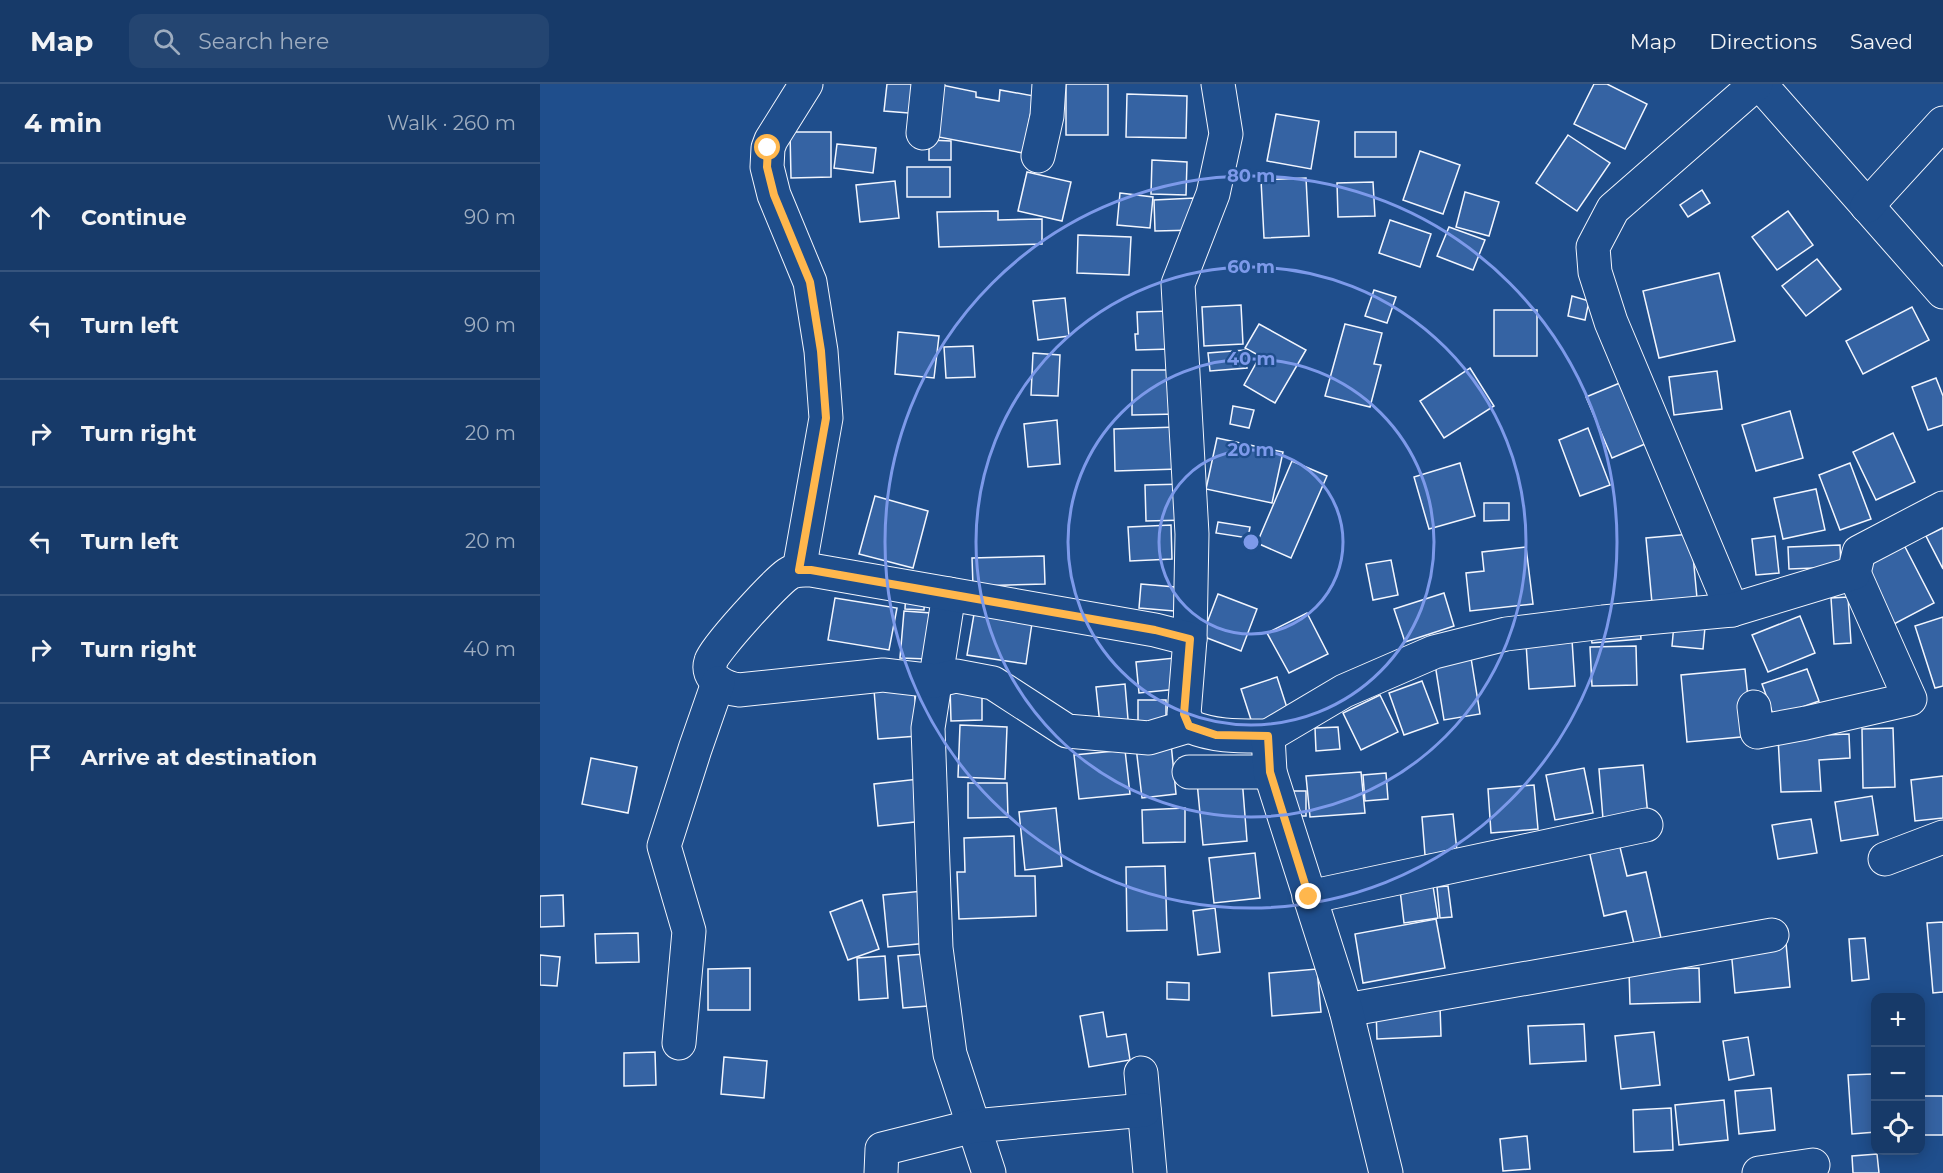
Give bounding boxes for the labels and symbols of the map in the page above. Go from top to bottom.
route start [754,134,780,160]
text: 80 m [1227,165,1275,187]
text: 60 m [1227,256,1275,278]
text: 40 m [1227,348,1275,370]
text: 20 m [1228,439,1274,461]
centre of rings [1241,532,1261,552]
route end [1295,883,1321,909]

